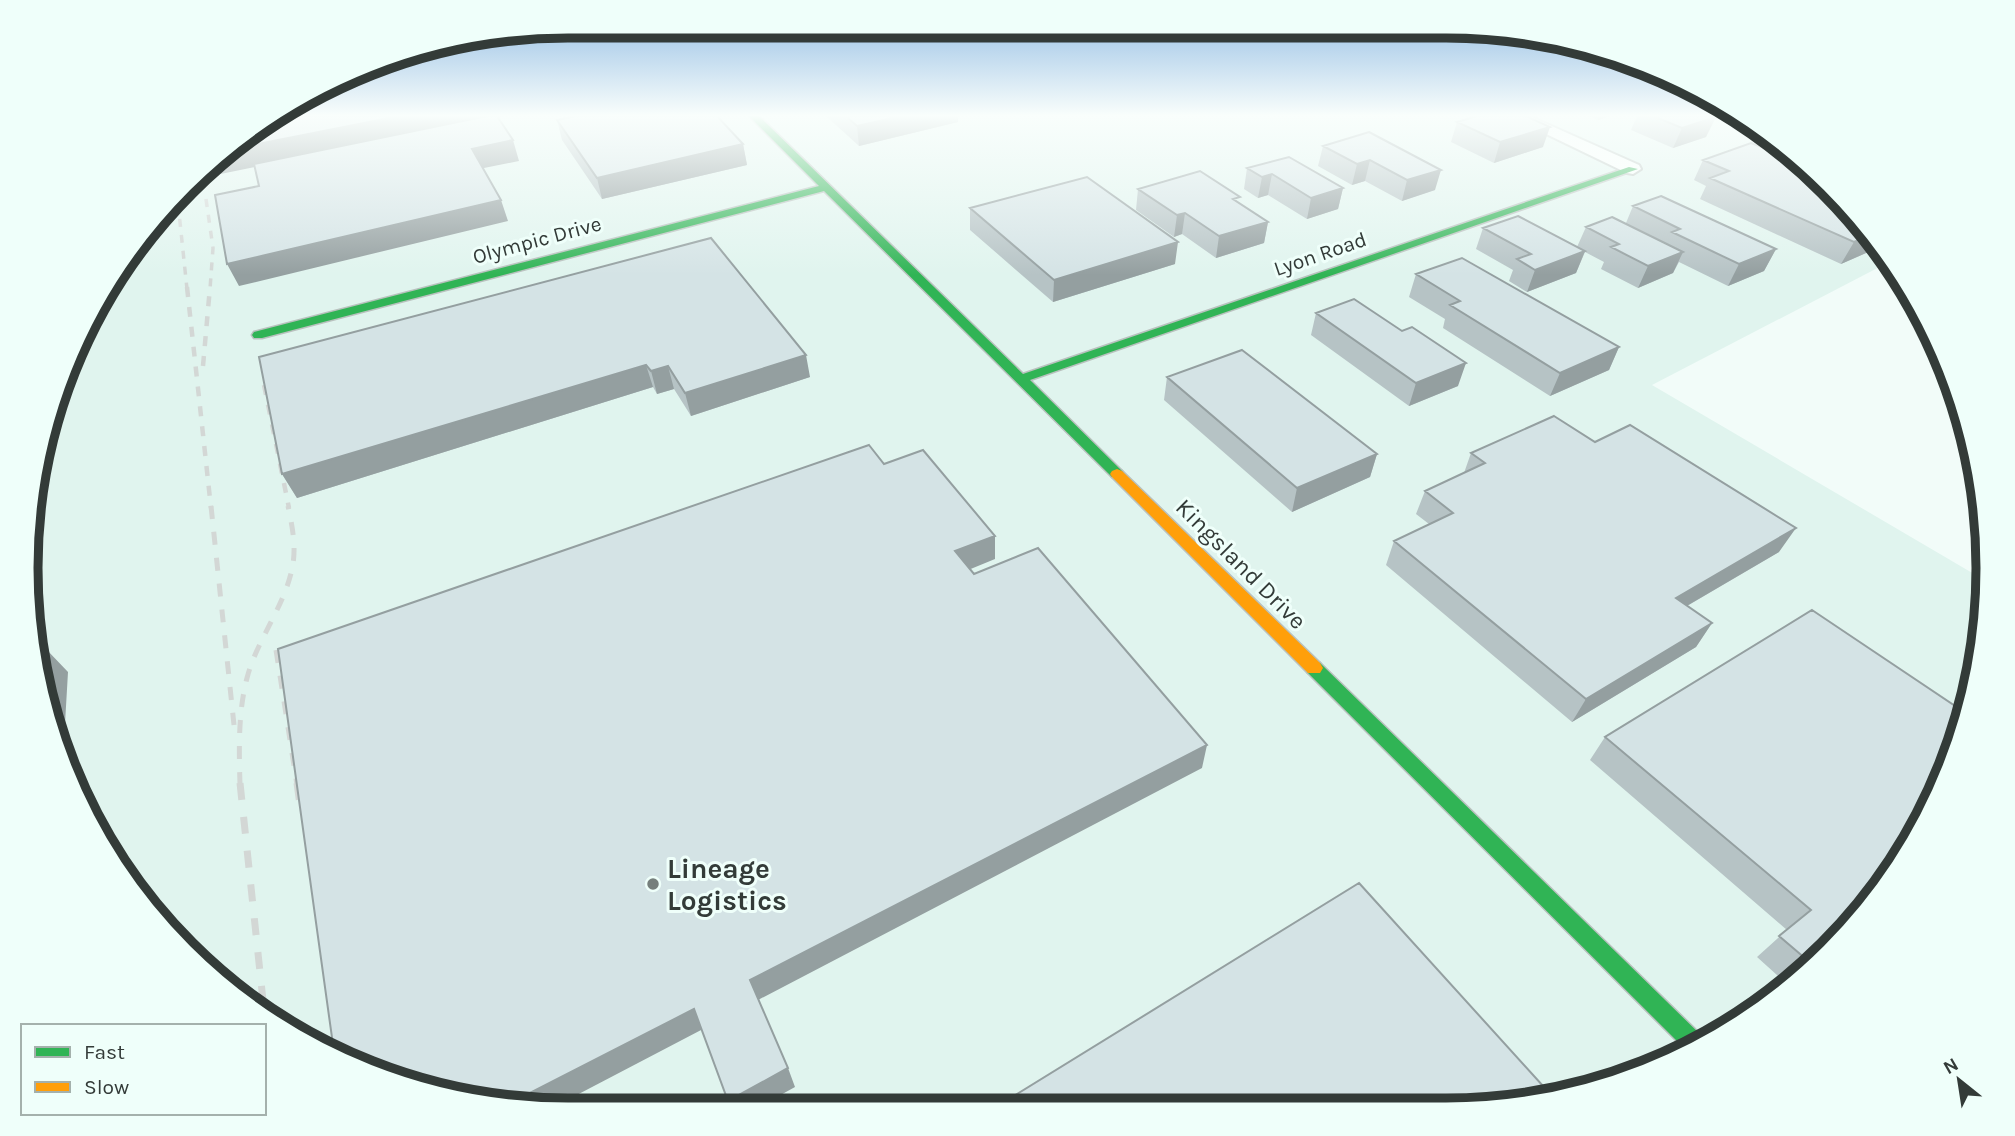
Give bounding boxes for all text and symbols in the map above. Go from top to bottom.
street label: Olympic Drive [470,211,604,269]
street label: Lyon Road [1270,227,1370,281]
street label: Kingsland Drive [1170,493,1312,635]
place label: Lineage Logistics [667,852,787,917]
marker: Lineage Logistics [645,876,661,892]
legend [21,1024,266,1115]
text: Fast [84,1040,125,1064]
north arrow [1924,1045,1994,1115]
text: N [1940,1053,1962,1079]
text: Slow [84,1075,129,1099]

